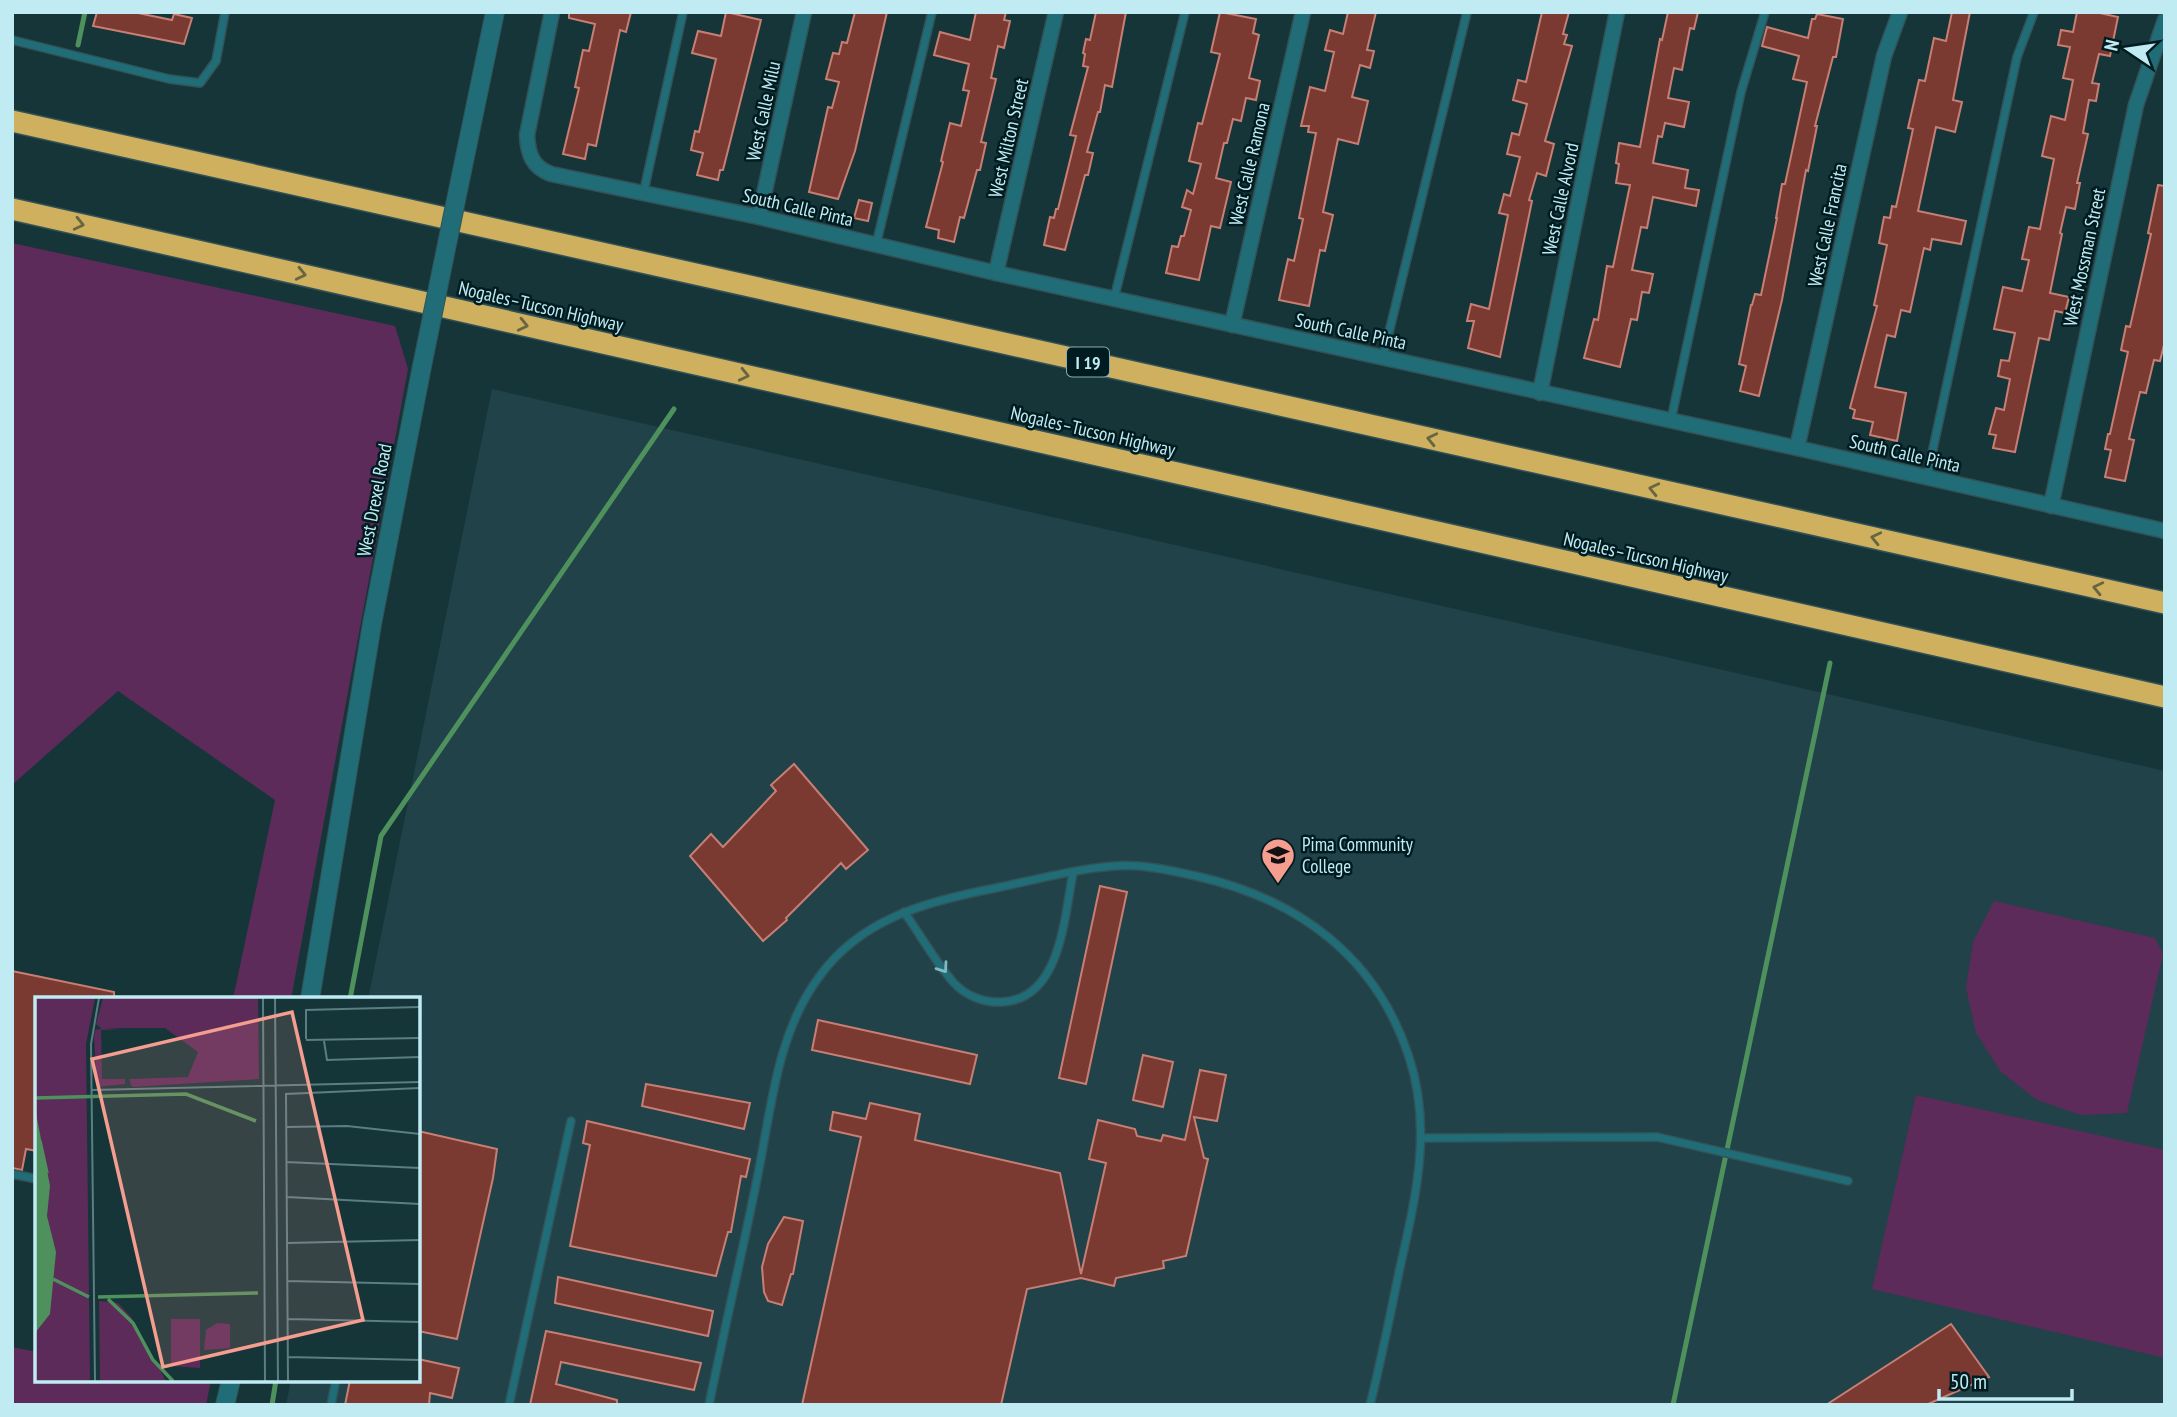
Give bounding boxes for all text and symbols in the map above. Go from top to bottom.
north arrow [2093,14,2163,84]
text: N [2099,37,2124,53]
street label: West Calle Milu [741,59,785,163]
street label: West Milton Street [983,75,1034,200]
street label: West Calle Ramona [1223,100,1275,228]
street label: West Calle Alvord [1536,141,1584,257]
street label: West Calle Francita [1802,161,1852,289]
street label: South Calle Pinta [740,183,856,231]
street label: West Mossman Street [2058,185,2110,328]
one-way arrow [73,216,85,230]
one-way arrow [295,266,307,281]
street label: Nogales–Tucson Highway [456,275,627,337]
street label: South Calle Pinta [1293,308,1409,354]
one-way arrow [516,316,528,331]
road number: I 19 [1067,348,1109,376]
one-way arrow [738,367,750,381]
street label: Nogales–Tucson Highway [1008,400,1179,462]
street label: South Calle Pinta [1847,429,1963,477]
one-way arrow [1426,433,1438,447]
street label: West Drexel Road [351,442,397,558]
one-way arrow [1648,482,1660,497]
street label: Nogales–Tucson Highway [1561,526,1732,588]
one-way arrow [1870,532,1882,547]
one-way arrow [2092,582,2104,597]
place label: Pima Community College [1302,832,1414,878]
school or university icon: Pima Community College [1259,836,1297,885]
one-way arrow [935,960,947,973]
inset map [35,997,420,1382]
scale bar [1939,1358,2072,1402]
text: 50 m [1950,1368,1987,1395]

